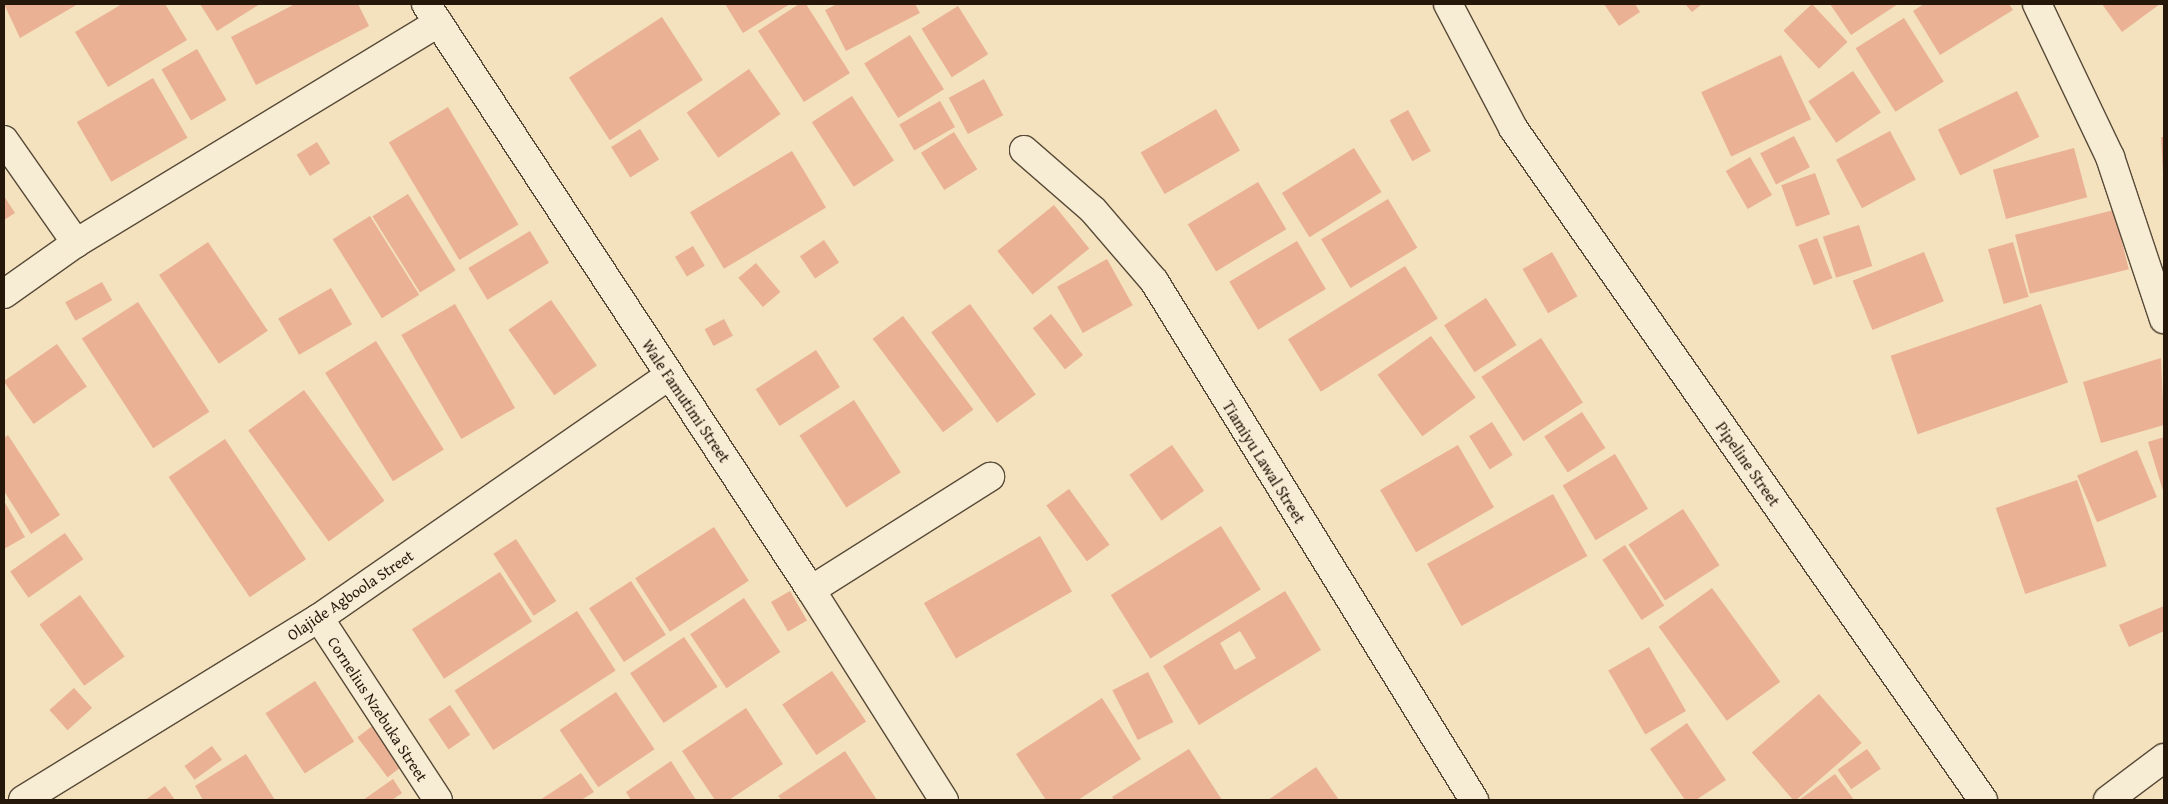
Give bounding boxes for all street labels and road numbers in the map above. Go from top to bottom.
street label: Wale Famutimi Street [638,336,734,466]
street label: Tiamiyu Lawal Street [1218,397,1310,527]
street label: Pipeline Street [1712,418,1784,510]
street label: Olajide Agboola Street [283,546,417,644]
street label: Cornelius Nzebuka Street [324,633,432,785]

